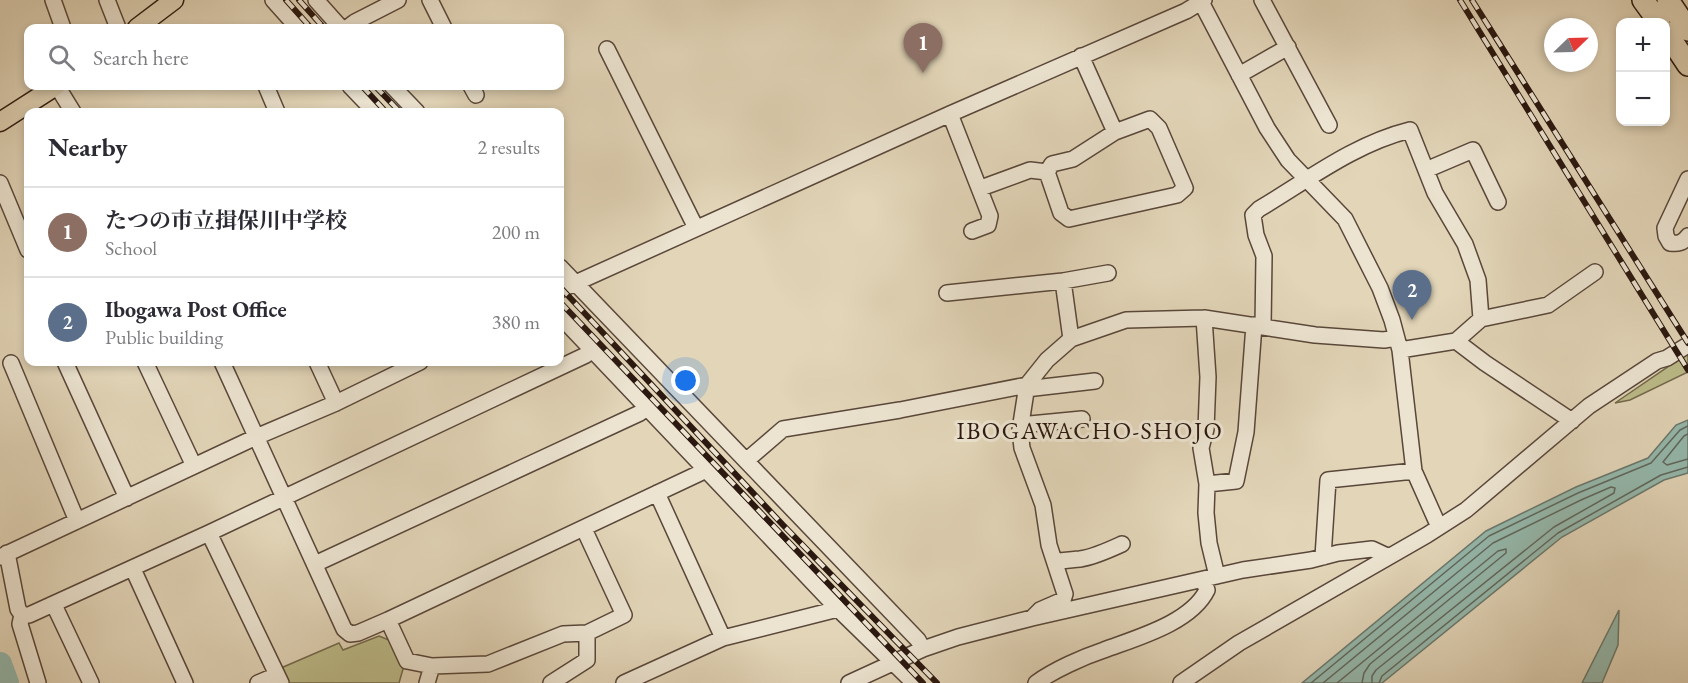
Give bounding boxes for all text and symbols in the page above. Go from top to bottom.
north arrow [1544,18,1598,72]
map controls [1616,18,1670,126]
button: + [1616,18,1670,72]
pin: 1 [904,23,942,73]
search box [24,24,564,90]
icon: search [45,41,78,74]
text: Search here [93,43,188,72]
button: − [1616,72,1670,126]
text: Nearby [48,130,128,164]
text: 2 results [477,134,540,160]
text: たつの市立揖保川中学校 [105,206,347,235]
text: 1 [62,219,73,245]
text: 200 m [492,219,540,245]
text: School [105,235,157,261]
pin: 2 [1392,270,1432,320]
text: Ibogawa Post Office [105,295,287,324]
text: 2 [62,309,73,335]
text: 380 m [492,309,540,335]
text: Public building [105,324,223,350]
your location [671,366,700,395]
district label: IBOGAWACHO-SHOJO [957,415,1223,446]

